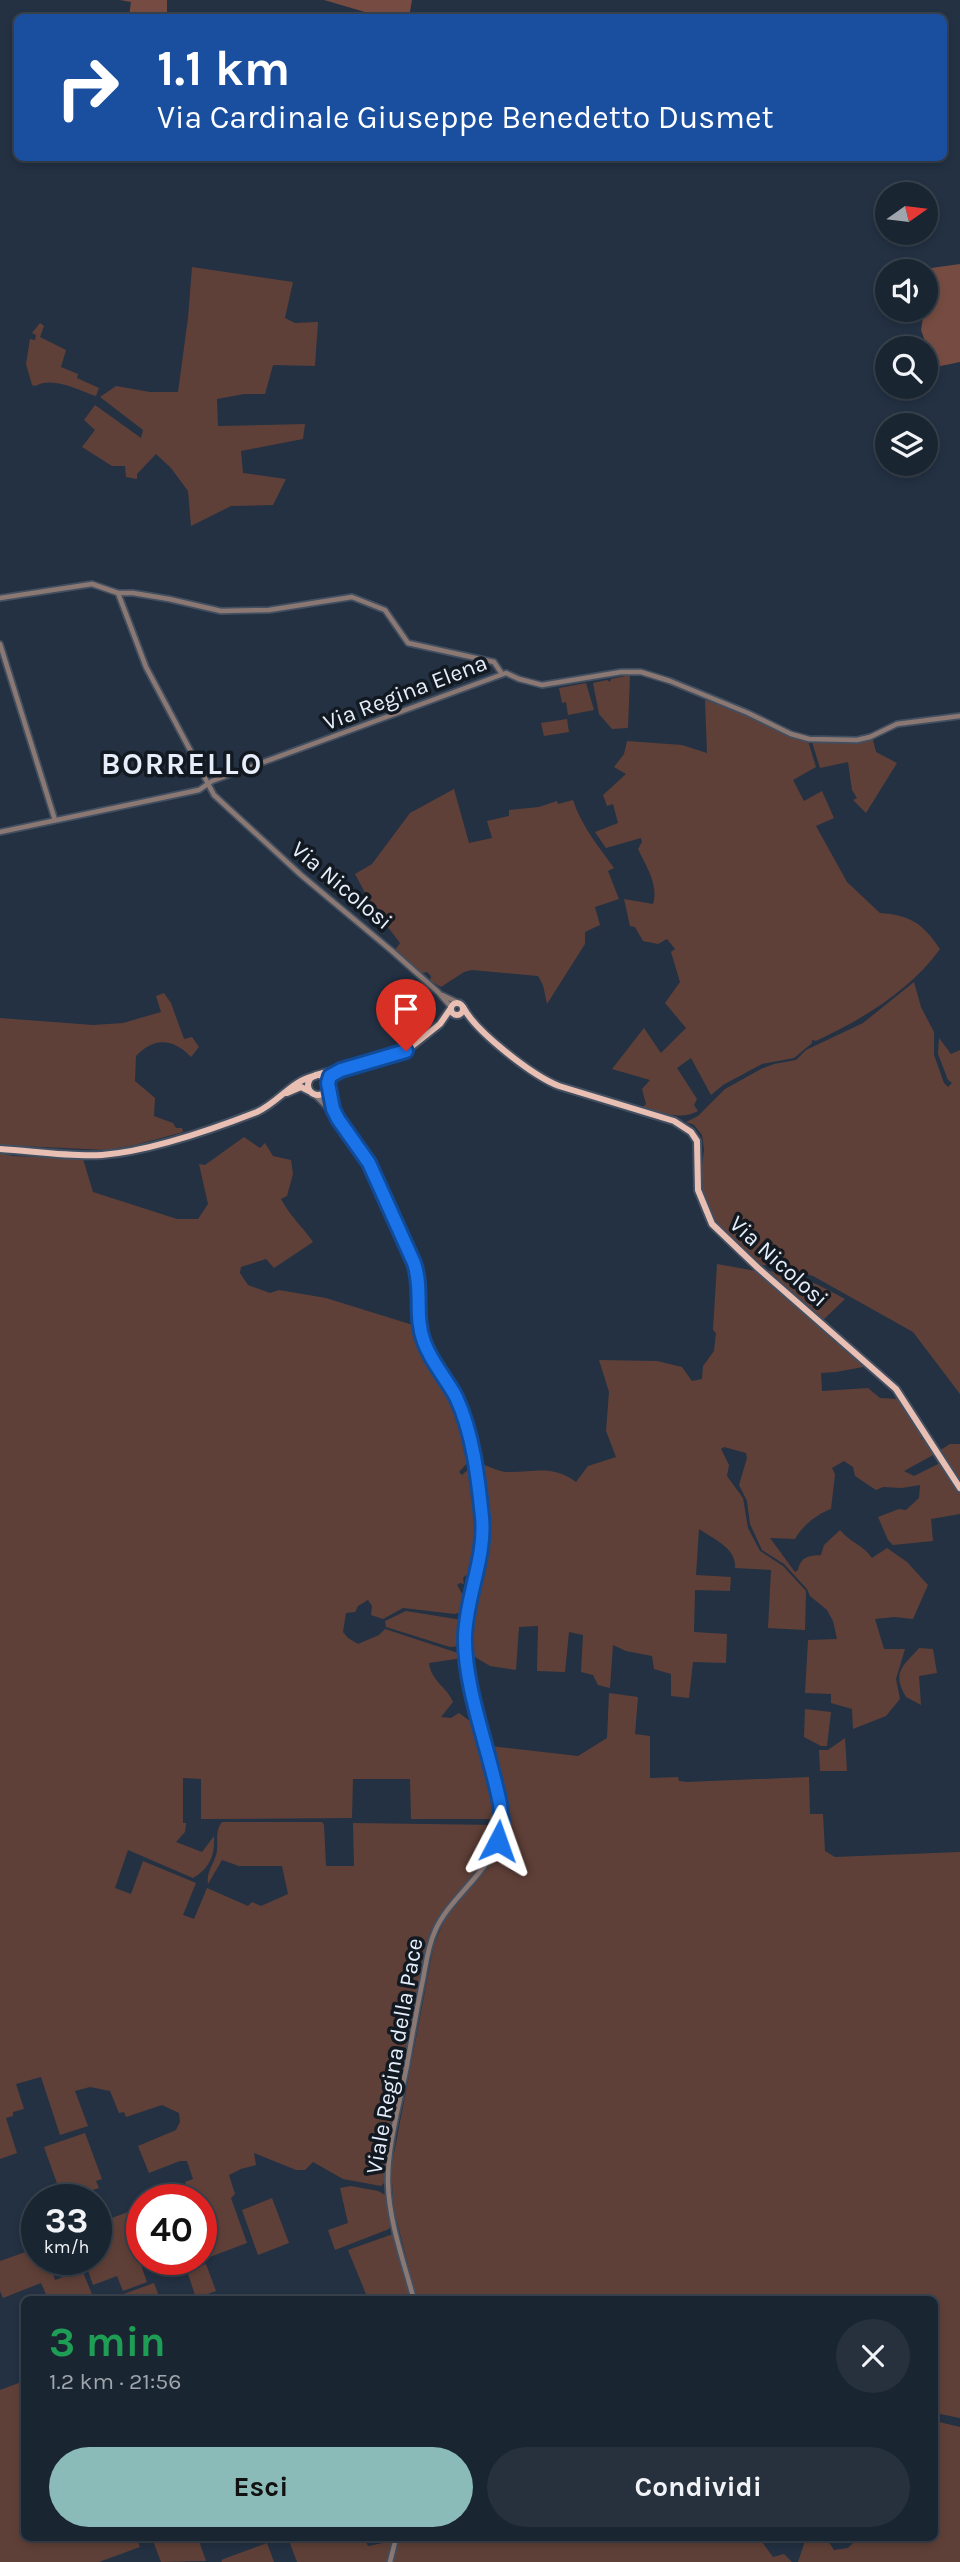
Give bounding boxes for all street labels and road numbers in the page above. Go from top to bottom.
street label: Via Regina Elena [319,649,491,736]
street label: Via Nicolosi [286,836,397,935]
street label: Via Nicolosi [724,1210,833,1313]
street label: Viale Regina della Pace [360,1936,429,2176]

